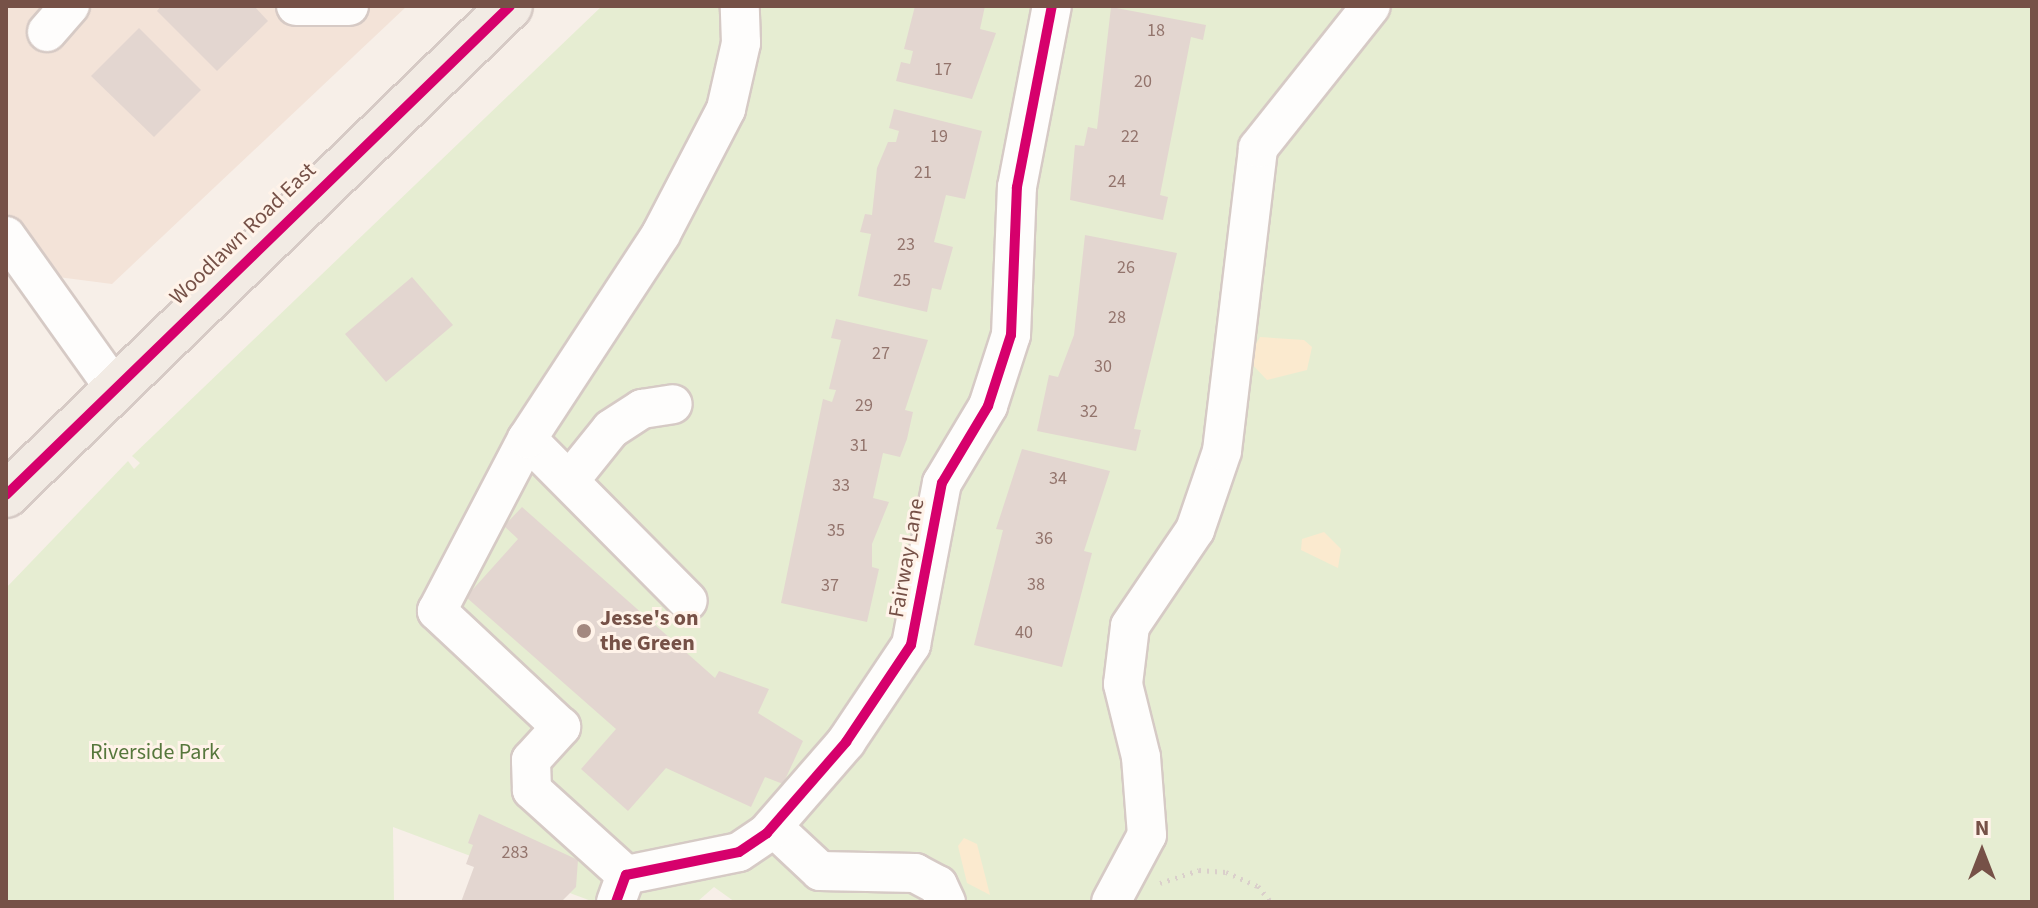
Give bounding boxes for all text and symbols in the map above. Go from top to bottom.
house number: 18 [1147,20,1165,42]
house number: 17 [934,59,952,81]
house number: 20 [1134,71,1152,93]
house number: 19 [930,126,948,148]
house number: 22 [1121,126,1139,148]
street label: Woodlawn Road East [164,158,322,310]
house number: 21 [914,162,932,184]
house number: 24 [1108,171,1126,193]
house number: 23 [897,234,915,256]
house number: 26 [1117,257,1135,279]
house number: 25 [893,270,911,292]
house number: 28 [1108,307,1126,329]
house number: 27 [872,343,890,365]
house number: 30 [1094,356,1112,378]
house number: 29 [855,395,873,417]
house number: 32 [1080,401,1098,423]
house number: 31 [850,435,868,457]
house number: 34 [1049,468,1067,490]
house number: 33 [832,475,850,497]
street label: Fairway Lane [884,496,930,620]
house number: 35 [827,520,845,542]
house number: 36 [1035,528,1053,550]
house number: 38 [1027,574,1045,596]
house number: 37 [821,575,839,597]
place label: Jesse's on the Green [600,605,699,656]
marker: Jesse's on the Green [575,622,593,640]
house number: 40 [1015,622,1033,644]
park label: Riverside Park [90,740,220,766]
north arrow [1942,812,2022,892]
text: N [1975,812,1989,844]
house number: 283 [502,842,528,864]

